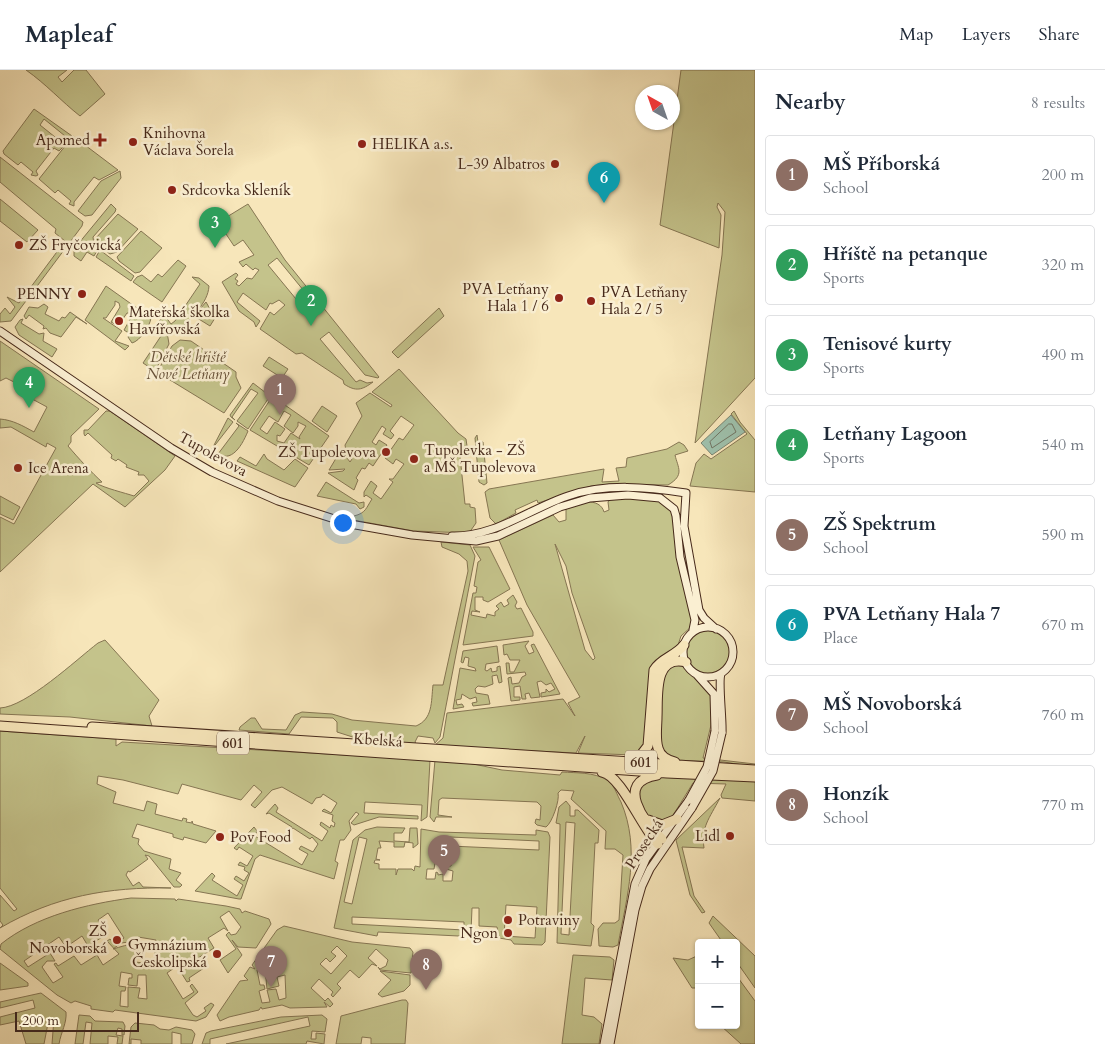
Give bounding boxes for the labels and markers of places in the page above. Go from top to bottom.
place label: Knihovna Václava Šorela [143,123,234,160]
place label: Apomed [36,130,90,150]
marker: Apomed [94,134,106,146]
place label: HELIKA a.s. [372,134,453,154]
marker: Knihovna Václava Šorela [127,136,139,148]
marker: HELIKA a.s. [356,138,368,150]
place label: L-39 Albatros [457,154,545,174]
marker: L-39 Albatros [549,158,561,170]
pin: 6 [588,162,620,203]
place label: Srdcovka Skleník [182,180,291,200]
marker: Srdcovka Skleník [166,184,178,196]
pin: 3 [199,207,231,248]
place label: ZŠ Fryčovická [29,235,122,255]
marker: ZŠ Fryčovická [13,239,25,251]
place label: PVA Letňany Hala 1 / 6 [462,279,549,316]
place label: PVA Letňany Hala 2 / 5 [601,282,688,319]
place label: PENNY [17,284,73,304]
pin: 2 [295,285,327,326]
marker: PENNY [76,288,88,300]
marker: PVA Letňany Hala 1 / 6 [553,292,565,304]
marker: PVA Letňany Hala 2 / 5 [585,295,597,307]
place label: Mateřská školka Havířovská [129,302,230,339]
marker: Mateřská školka Havířovská [113,315,125,327]
pin: 4 [13,367,45,408]
pin: 1 [264,374,296,415]
place label: Tupolevka - ZŠ a MŠ Tupolevova [424,440,536,477]
place label: ZŠ Tupolevova [278,442,377,462]
marker: ZŠ Tupolevova [380,446,392,458]
marker: Tupolevka - ZŠ a MŠ Tupolevova [408,453,420,465]
place label: Ice Arena [28,458,89,478]
marker: Ice Arena [12,462,24,474]
place label: Lidl [695,826,720,846]
place label: Pov Food [230,827,291,847]
marker: Lidl [724,830,736,842]
marker: Pov Food [214,831,226,843]
pin: 5 [428,835,460,876]
place label: Potraviny [518,910,580,930]
marker: Potraviny [502,914,514,926]
place label: ZŠ Novoborská [29,921,108,958]
place label: Ngon [460,923,498,943]
marker: Ngon [502,927,514,939]
marker: ZŠ Novoborská [111,934,123,946]
place label: Gymnázium Českolipská [128,935,208,972]
pin: 7 [255,946,287,987]
marker: Gymnázium Českolipská [211,948,223,960]
pin: 8 [410,949,442,990]

